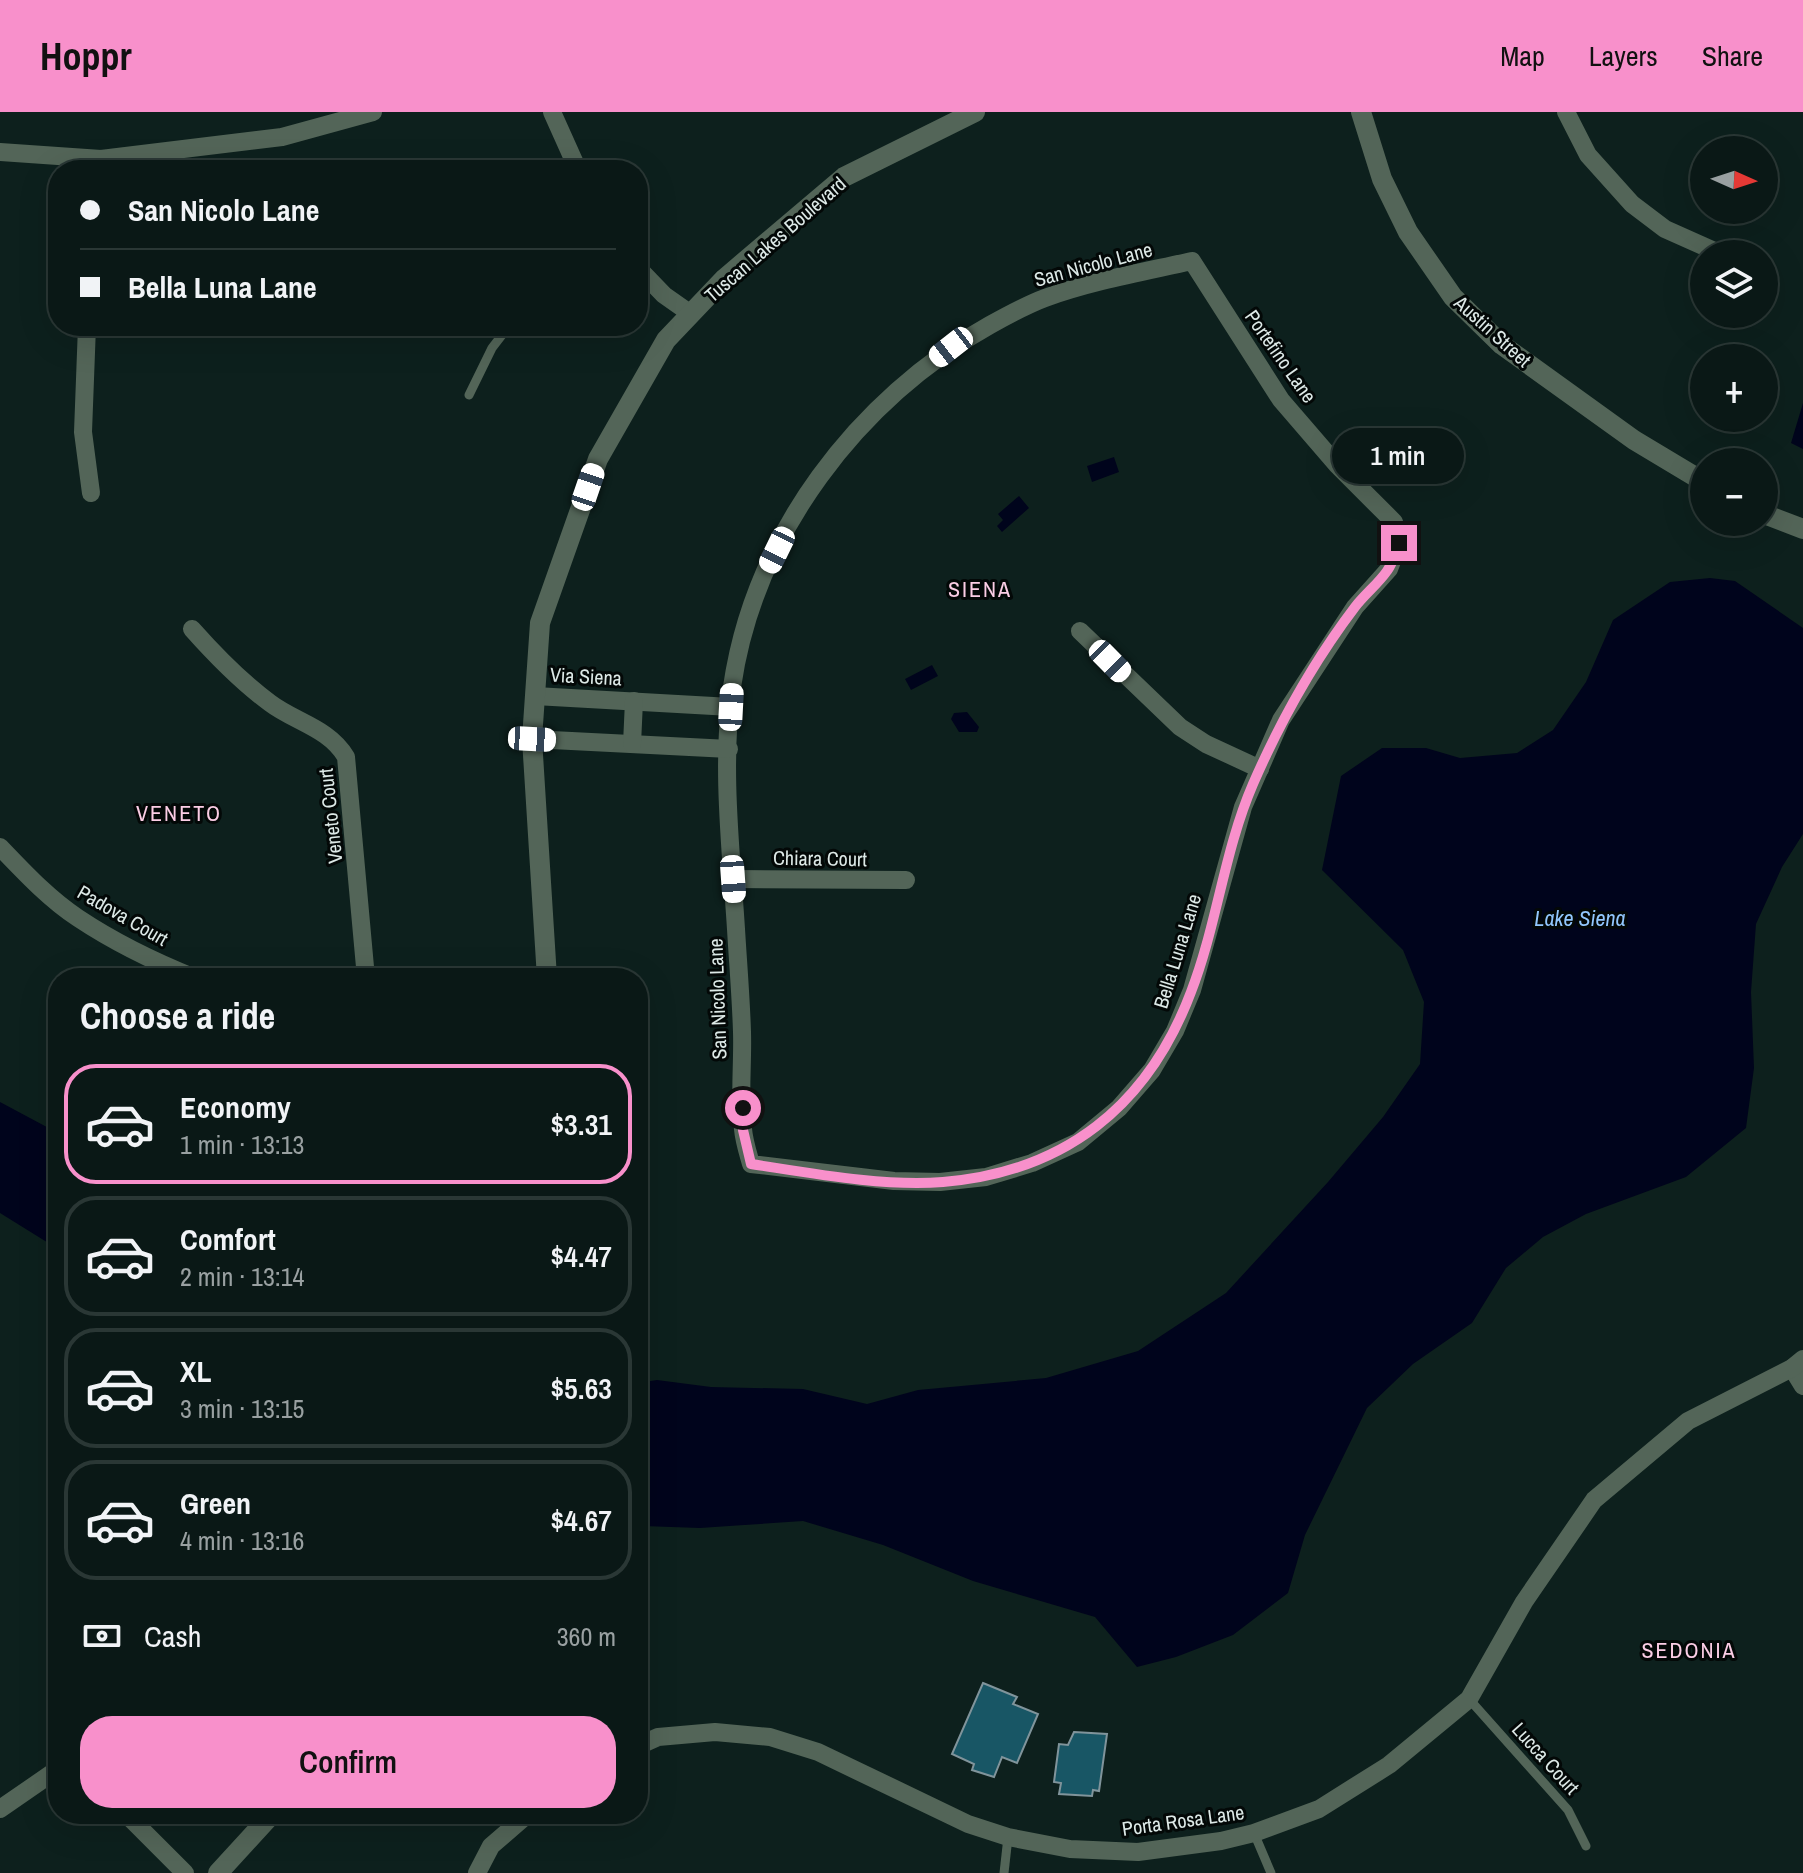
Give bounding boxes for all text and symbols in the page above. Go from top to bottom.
text: Hoppr [40,31,132,82]
text: Map [1500,37,1545,75]
text: Layers [1589,37,1658,75]
text: Share [1702,37,1763,75]
north arrow [1690,136,1778,224]
map controls [1690,136,1778,536]
street label: Tuscan Lakes Boulevard [699,170,851,308]
text: San Nicolo Lane [128,190,319,230]
street label: San Nicolo Lane [1031,235,1155,293]
button: layers [1690,240,1778,328]
text: Bella Luna Lane [128,267,317,307]
street label: Austin Street [1448,289,1538,373]
street label: Portefino Lane [1239,304,1323,408]
car [925,323,977,371]
button: + [1690,344,1778,432]
callout: 1 min [1333,427,1465,483]
text: 1 min [1371,438,1425,473]
button: − [1690,448,1778,536]
car [569,460,607,514]
car [756,523,798,577]
route end [1381,525,1417,561]
district label: SIENA [948,574,1012,604]
car [1085,636,1135,686]
street label: Via Siena [549,661,623,691]
car [718,682,744,732]
car [507,726,557,752]
street label: Veneto Court [312,767,348,865]
district label: VENETO [136,798,222,828]
street label: Chiara Court [773,844,868,872]
car [719,854,747,904]
street label: Padova Court [73,878,174,952]
street label: Bella Luna Lane [1147,890,1207,1012]
water label: Lake Siena [1534,903,1626,933]
street label: San Nicolo Lane [701,938,733,1060]
text: Choose a ride [80,992,275,1040]
text: Economy [180,1087,291,1127]
icon: car [84,1088,156,1160]
route start [725,1090,761,1126]
text: $3.31 [550,1104,612,1144]
text: 1 min · 13:13 [180,1127,304,1162]
text: Comfort [180,1219,276,1259]
icon: car [84,1220,156,1292]
text: $4.47 [550,1236,612,1276]
text: 2 min · 13:14 [180,1259,304,1294]
text: XL [180,1351,211,1391]
icon: car [84,1352,156,1424]
text: $5.63 [550,1368,612,1408]
text: 3 min · 13:15 [180,1391,304,1426]
text: Green [180,1483,251,1523]
icon: car [84,1484,156,1556]
text: $4.67 [550,1500,612,1540]
text: 4 min · 13:16 [180,1523,304,1558]
icon: cash [80,1614,124,1658]
text: Cash [144,1616,201,1656]
text: 360 m [557,1619,616,1654]
district label: SEDONIA [1641,1635,1737,1665]
button: Confirm [80,1716,616,1808]
street label: Lucca Court [1506,1716,1586,1800]
street label: Porta Rosa Lane [1120,1798,1246,1842]

